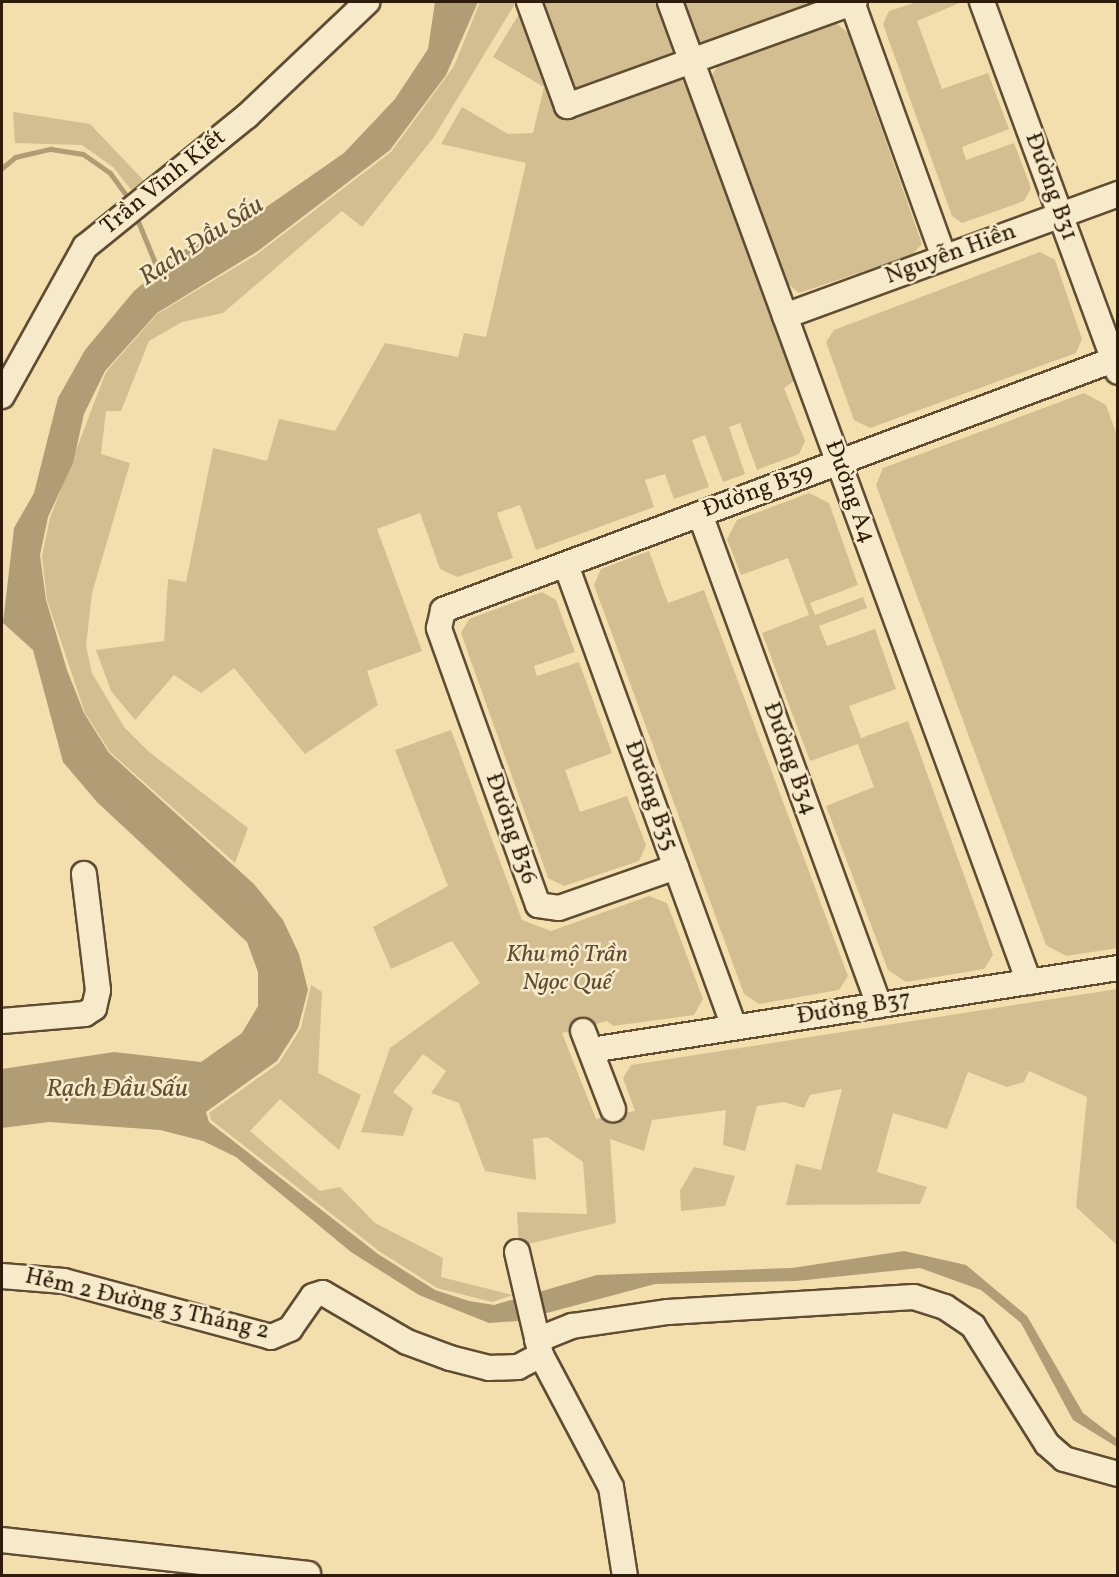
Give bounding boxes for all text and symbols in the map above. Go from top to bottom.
street label: Trần Vĩnh Kiết [96,124,232,242]
street label: Đường B31 [1017,129,1083,245]
water label: Rạch Đầu Sấu [134,190,270,294]
street label: Nguyễn Hiền [882,218,1020,292]
street label: Đường A4 [817,437,881,547]
street label: Đường B39 [699,459,817,525]
street label: Đường B34 [755,699,823,819]
street label: Đường B35 [617,737,683,855]
street label: Đường B36 [478,770,542,888]
park label: Khu mộ Trần Ngọc Quế [506,942,628,998]
street label: Đường B37 [795,986,913,1032]
water label: Rạch Đầu Sấu [46,1074,188,1106]
street label: Hẻm 2 Đường 3 Tháng 2 [22,1263,272,1347]

